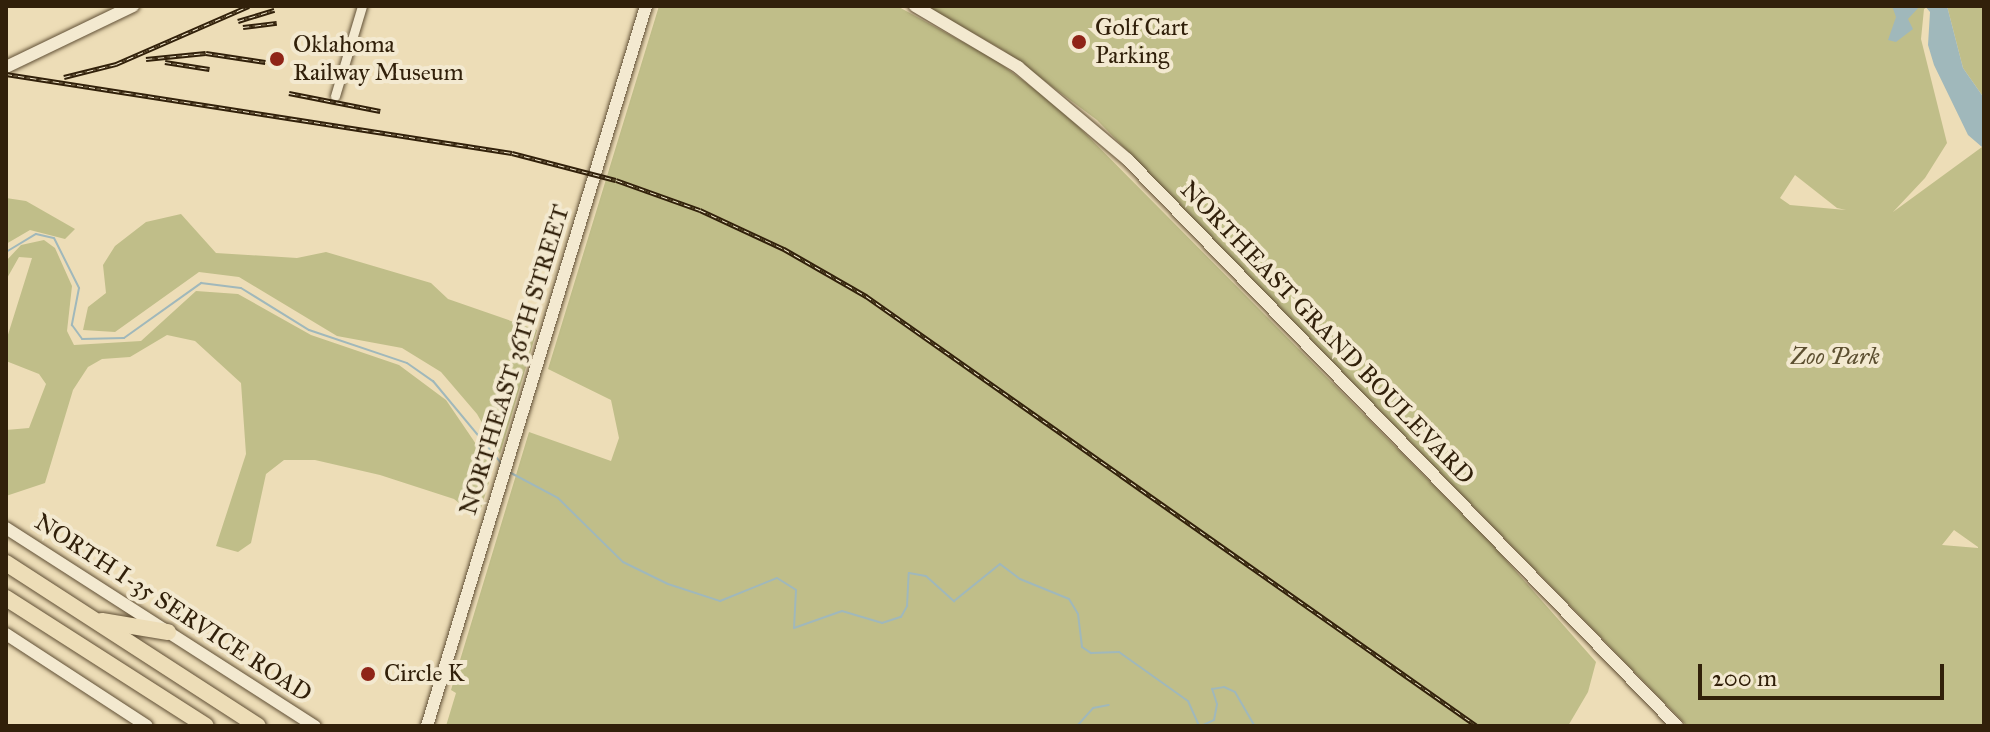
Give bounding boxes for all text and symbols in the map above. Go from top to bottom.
place label: Golf Cart Parking [1095,14,1188,70]
place label: Oklahoma Railway Museum [293,31,464,87]
marker: Golf Cart Parking [1070,33,1088,51]
marker: Oklahoma Railway Museum [268,50,286,68]
street label: NORTHEAST GRAND BOULEVARD [1174,175,1480,491]
street label: NORTHEAST 36TH STREET [454,201,576,519]
park label: Zoo Park [1790,343,1880,371]
street label: NORTH I-35 SERVICE ROAD [29,508,317,708]
scale bar [1702,648,1948,698]
place label: Circle K [384,660,465,688]
text: 200 m [1712,663,1777,693]
marker: Circle K [359,665,377,683]

